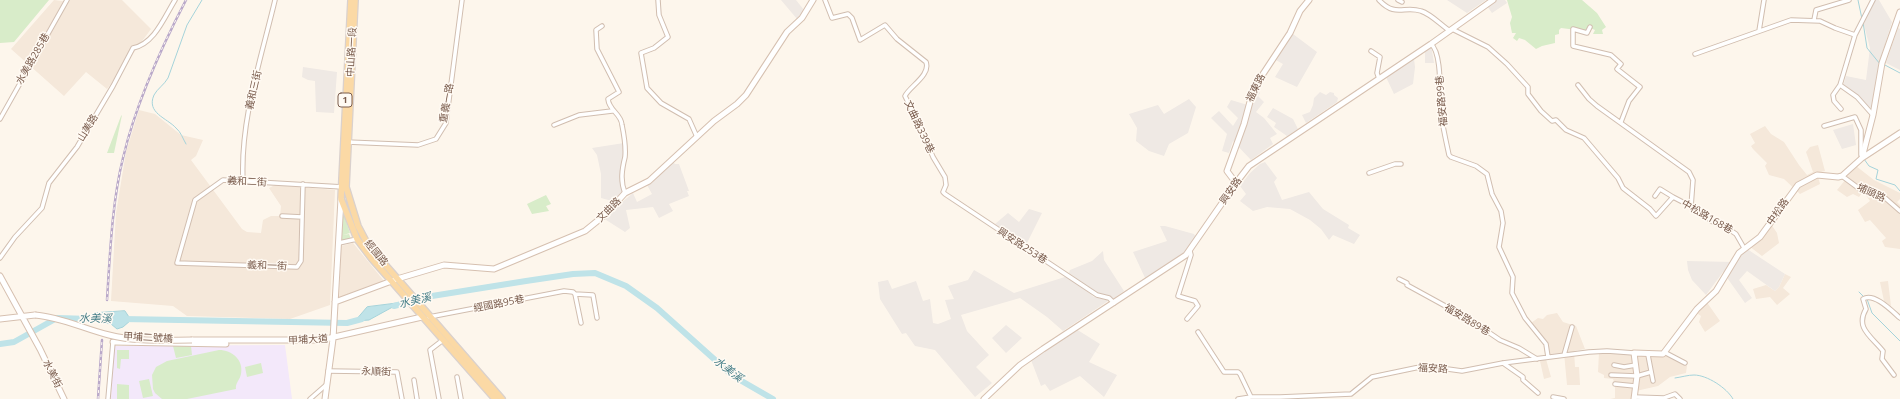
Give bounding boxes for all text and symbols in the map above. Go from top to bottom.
street label: 中山路一段 [345,27,359,77]
street label: 水美路285巷 [14,31,52,87]
street label: 義和三街 [244,69,264,111]
street label: 福東路 [1244,72,1268,104]
street label: 福安路99巷 [1434,75,1450,127]
street label: 重義一路 [438,82,456,124]
road number: 1 [338,93,352,107]
street label: 文曲路339巷 [901,99,937,155]
street label: 山美路 [75,112,101,144]
street label: 義和二街 [227,175,267,189]
street label: 興安路 [1217,175,1245,207]
street label: 埔頭路 [1855,181,1887,205]
street label: 文曲路 [594,195,624,225]
street label: 中松路 [1764,196,1792,228]
street label: 中松路168巷 [1679,198,1735,236]
street label: 興安路253巷 [995,225,1049,267]
street label: 經國路 [362,238,390,268]
street label: 義和一街 [247,259,287,273]
water label: 水美溪 [397,291,433,311]
street label: 經國路95巷 [473,293,525,315]
street label: 福安路89巷 [1442,302,1492,338]
water label: 水美溪 [78,312,112,326]
street label: 甲埔二號橋 [123,331,173,345]
street label: 甲埔大道 [288,333,328,347]
water label: 水美溪 [711,355,745,385]
street label: 水美街 [40,358,64,390]
street label: 福安路 [1418,362,1448,376]
street label: 永順街 [361,365,391,379]

